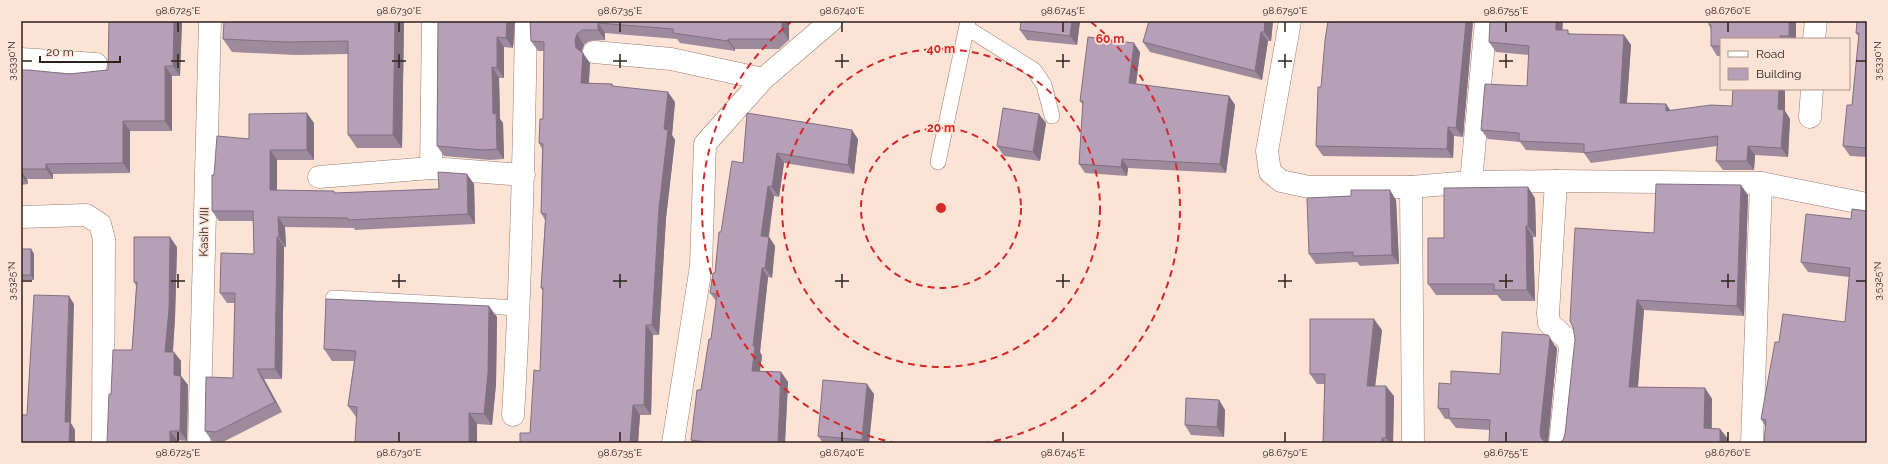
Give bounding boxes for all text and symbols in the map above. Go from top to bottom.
text: 98.6725°E [156,5,200,16]
text: 98.6730°E [376,5,422,16]
text: 98.6735°E [598,5,642,16]
text: 98.6740°E [820,5,864,16]
text: 98.6745°E [1041,5,1085,16]
text: 98.6750°E [1262,5,1308,16]
text: 98.6755°E [1484,5,1528,16]
text: 98.6760°E [1705,5,1751,16]
text: 60 m [1096,32,1124,46]
scale bar [40,38,120,64]
legend [1720,38,1850,90]
text: 3.5330°N [6,41,17,81]
text: 3.5330°N [1872,41,1883,81]
text: 40 m [927,42,955,56]
text: 20 m [46,45,74,59]
text: Road [1756,47,1785,61]
text: Building [1756,67,1802,81]
text: 20 m [927,121,955,135]
centre of rings [934,201,948,215]
street label: Kasih VIII [197,207,211,257]
text: 3.5325°N [6,261,17,301]
text: 3.5325°N [1872,261,1883,301]
text: 98.6725°E [156,447,200,458]
text: 98.6730°E [376,447,422,458]
text: 98.6735°E [598,447,642,458]
text: 98.6740°E [820,447,864,458]
text: 98.6745°E [1041,447,1085,458]
text: 98.6750°E [1262,447,1308,458]
text: 98.6755°E [1484,447,1528,458]
text: 98.6760°E [1705,447,1751,458]

